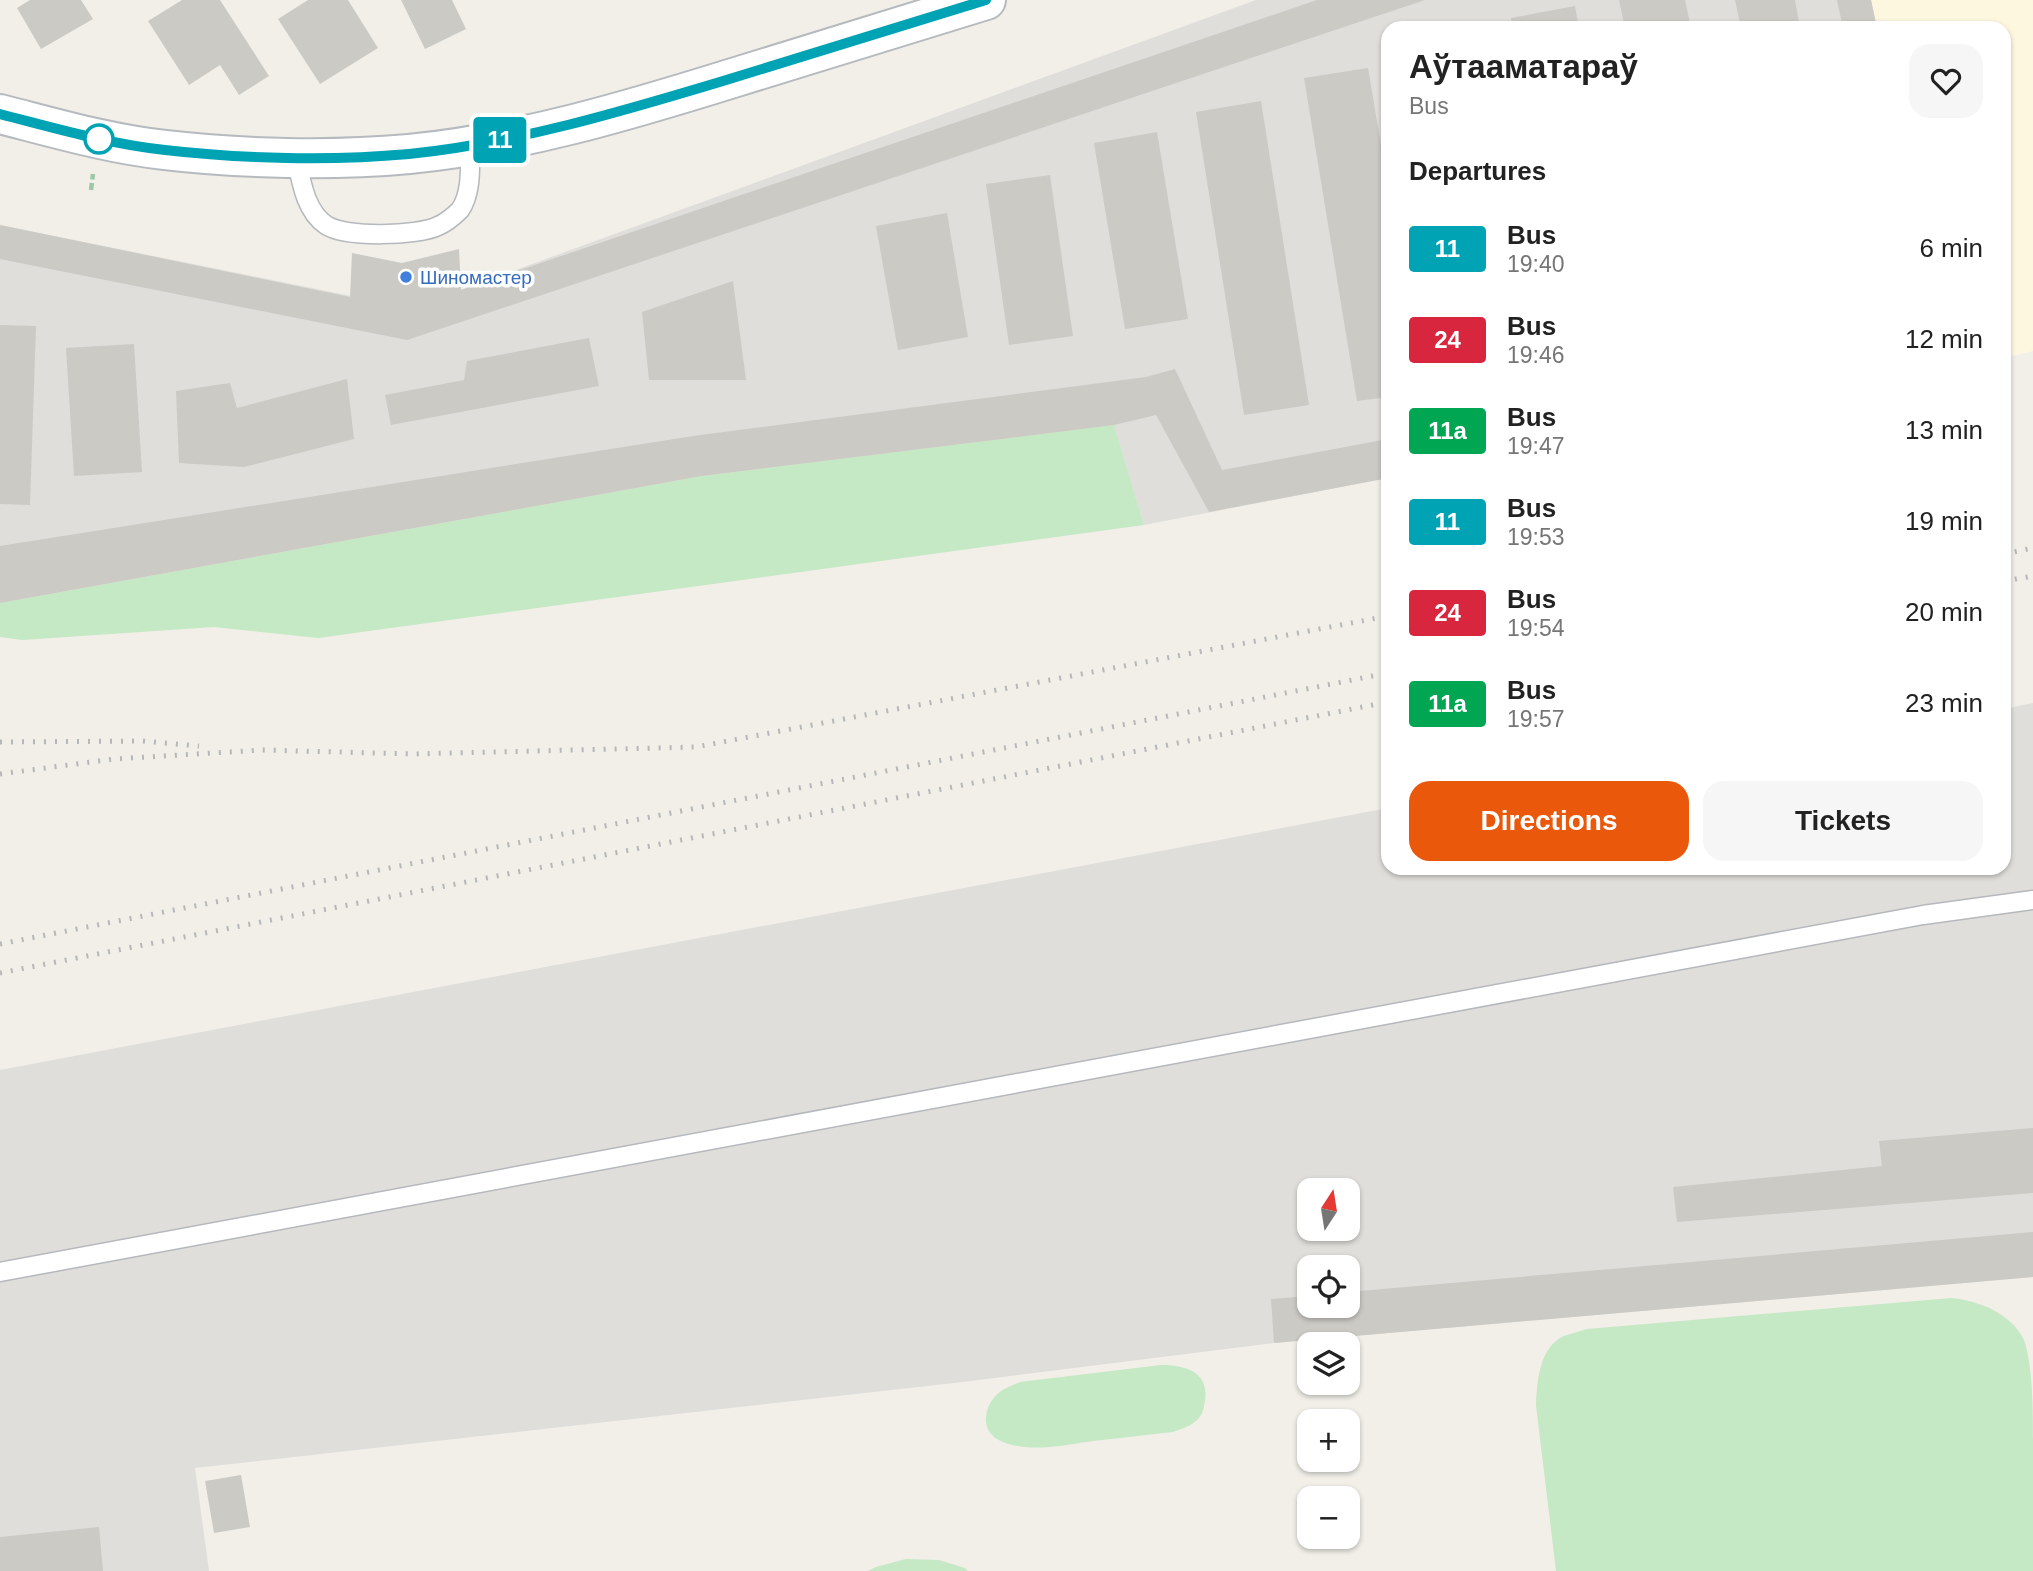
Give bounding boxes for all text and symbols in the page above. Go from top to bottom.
button: heart [1909,44,1983,118]
text: Аўтааматараў [1409,48,1638,85]
text: Bus [1409,93,1449,119]
line badge: 11 [468,117,532,163]
unlabelled marker [84,124,114,154]
text: 11 [487,126,513,153]
text: Departures [1409,156,1546,186]
text: Bus [1507,220,1556,250]
text: 6 min [1919,233,1983,263]
text: 11 [1435,235,1460,262]
text: 19:40 [1507,251,1565,277]
place label: Шиномастер [420,267,532,288]
marker: Шиномастер [398,269,414,285]
text: Bus [1507,311,1556,341]
text: 12 min [1905,324,1983,354]
text: 24 [1434,326,1461,353]
text: 19:46 [1507,342,1565,368]
text: Bus [1507,402,1556,432]
text: 13 min [1905,415,1983,445]
text: 11а [1428,417,1467,444]
text: 19:47 [1507,433,1565,459]
text: Bus [1507,493,1556,523]
text: 19 min [1905,506,1983,536]
text: 11 [1435,508,1460,535]
text: 19:53 [1507,524,1565,550]
text: Bus [1507,584,1556,614]
text: 20 min [1905,597,1983,627]
text: 24 [1434,599,1461,626]
text: 19:54 [1507,615,1565,641]
text: Bus [1507,675,1556,705]
text: 23 min [1905,688,1983,718]
text: 11а [1428,690,1467,717]
text: 19:57 [1507,706,1565,732]
button: Directions [1409,781,1689,861]
button: Tickets [1703,781,1983,861]
north arrow [1297,1178,1360,1241]
map controls [1297,1178,1360,1549]
button: locate [1297,1255,1360,1318]
button: layers [1297,1332,1360,1395]
button: + [1297,1409,1360,1472]
button: − [1297,1486,1360,1549]

